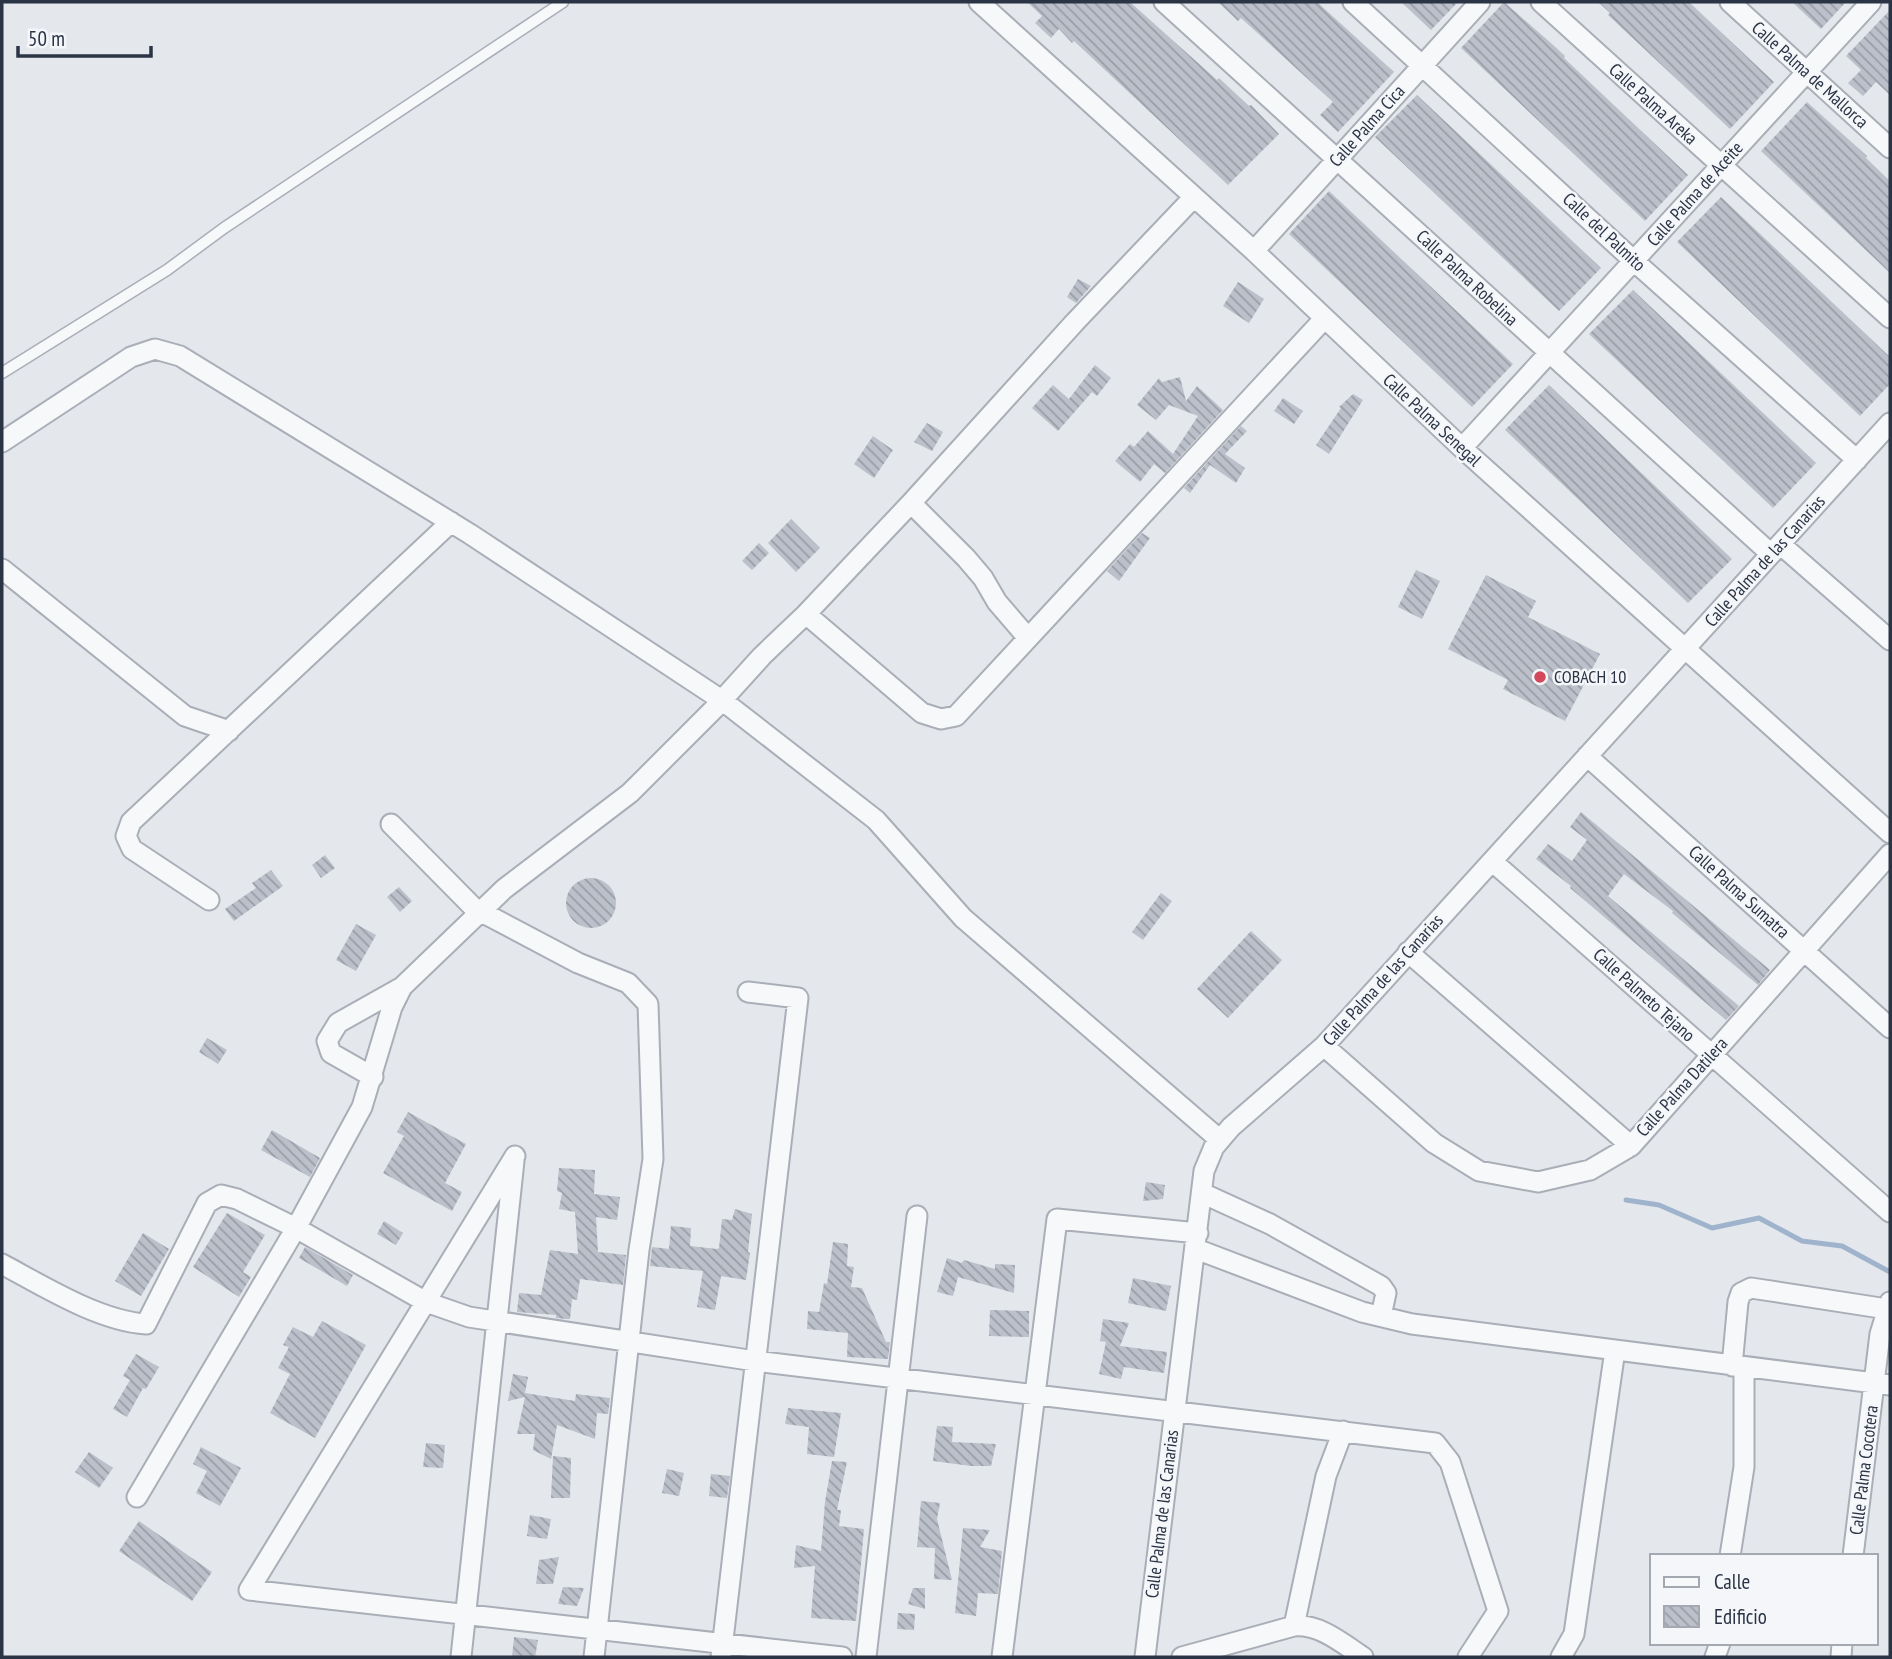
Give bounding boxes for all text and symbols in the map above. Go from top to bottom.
scale bar [18,14,150,58]
street label: Calle Palma de Mallorca [1747,16,1873,133]
text: 50 m [28,25,65,52]
street label: Calle Palma Areka [1604,58,1702,149]
street label: Calle Palma Cica [1324,80,1409,171]
street label: Calle Palma de Aceite [1642,136,1748,251]
street label: Calle del Palmito [1558,187,1651,276]
street label: Calle Palma Robelina [1412,225,1523,331]
street label: Calle Palma Senegal [1378,368,1487,472]
street label: Calle Palma de las Canarias [1699,490,1830,631]
place label: COBACH 10 [1554,665,1626,688]
marker: COBACH 10 [1532,669,1548,685]
street label: Calle Palma Sumatra [1684,840,1795,943]
street label: Calle Palma de las Canarias [1317,909,1448,1050]
street label: Calle Palmeto Tejano [1589,943,1700,1047]
street label: Calle Palma Datilera [1631,1032,1732,1141]
street label: Calle Palma Cocotera [1844,1404,1883,1536]
street label: Calle Palma de las Canarias [1140,1428,1183,1599]
legend [1650,1554,1878,1645]
text: Calle [1714,1568,1750,1595]
text: Edificio [1714,1603,1767,1630]

